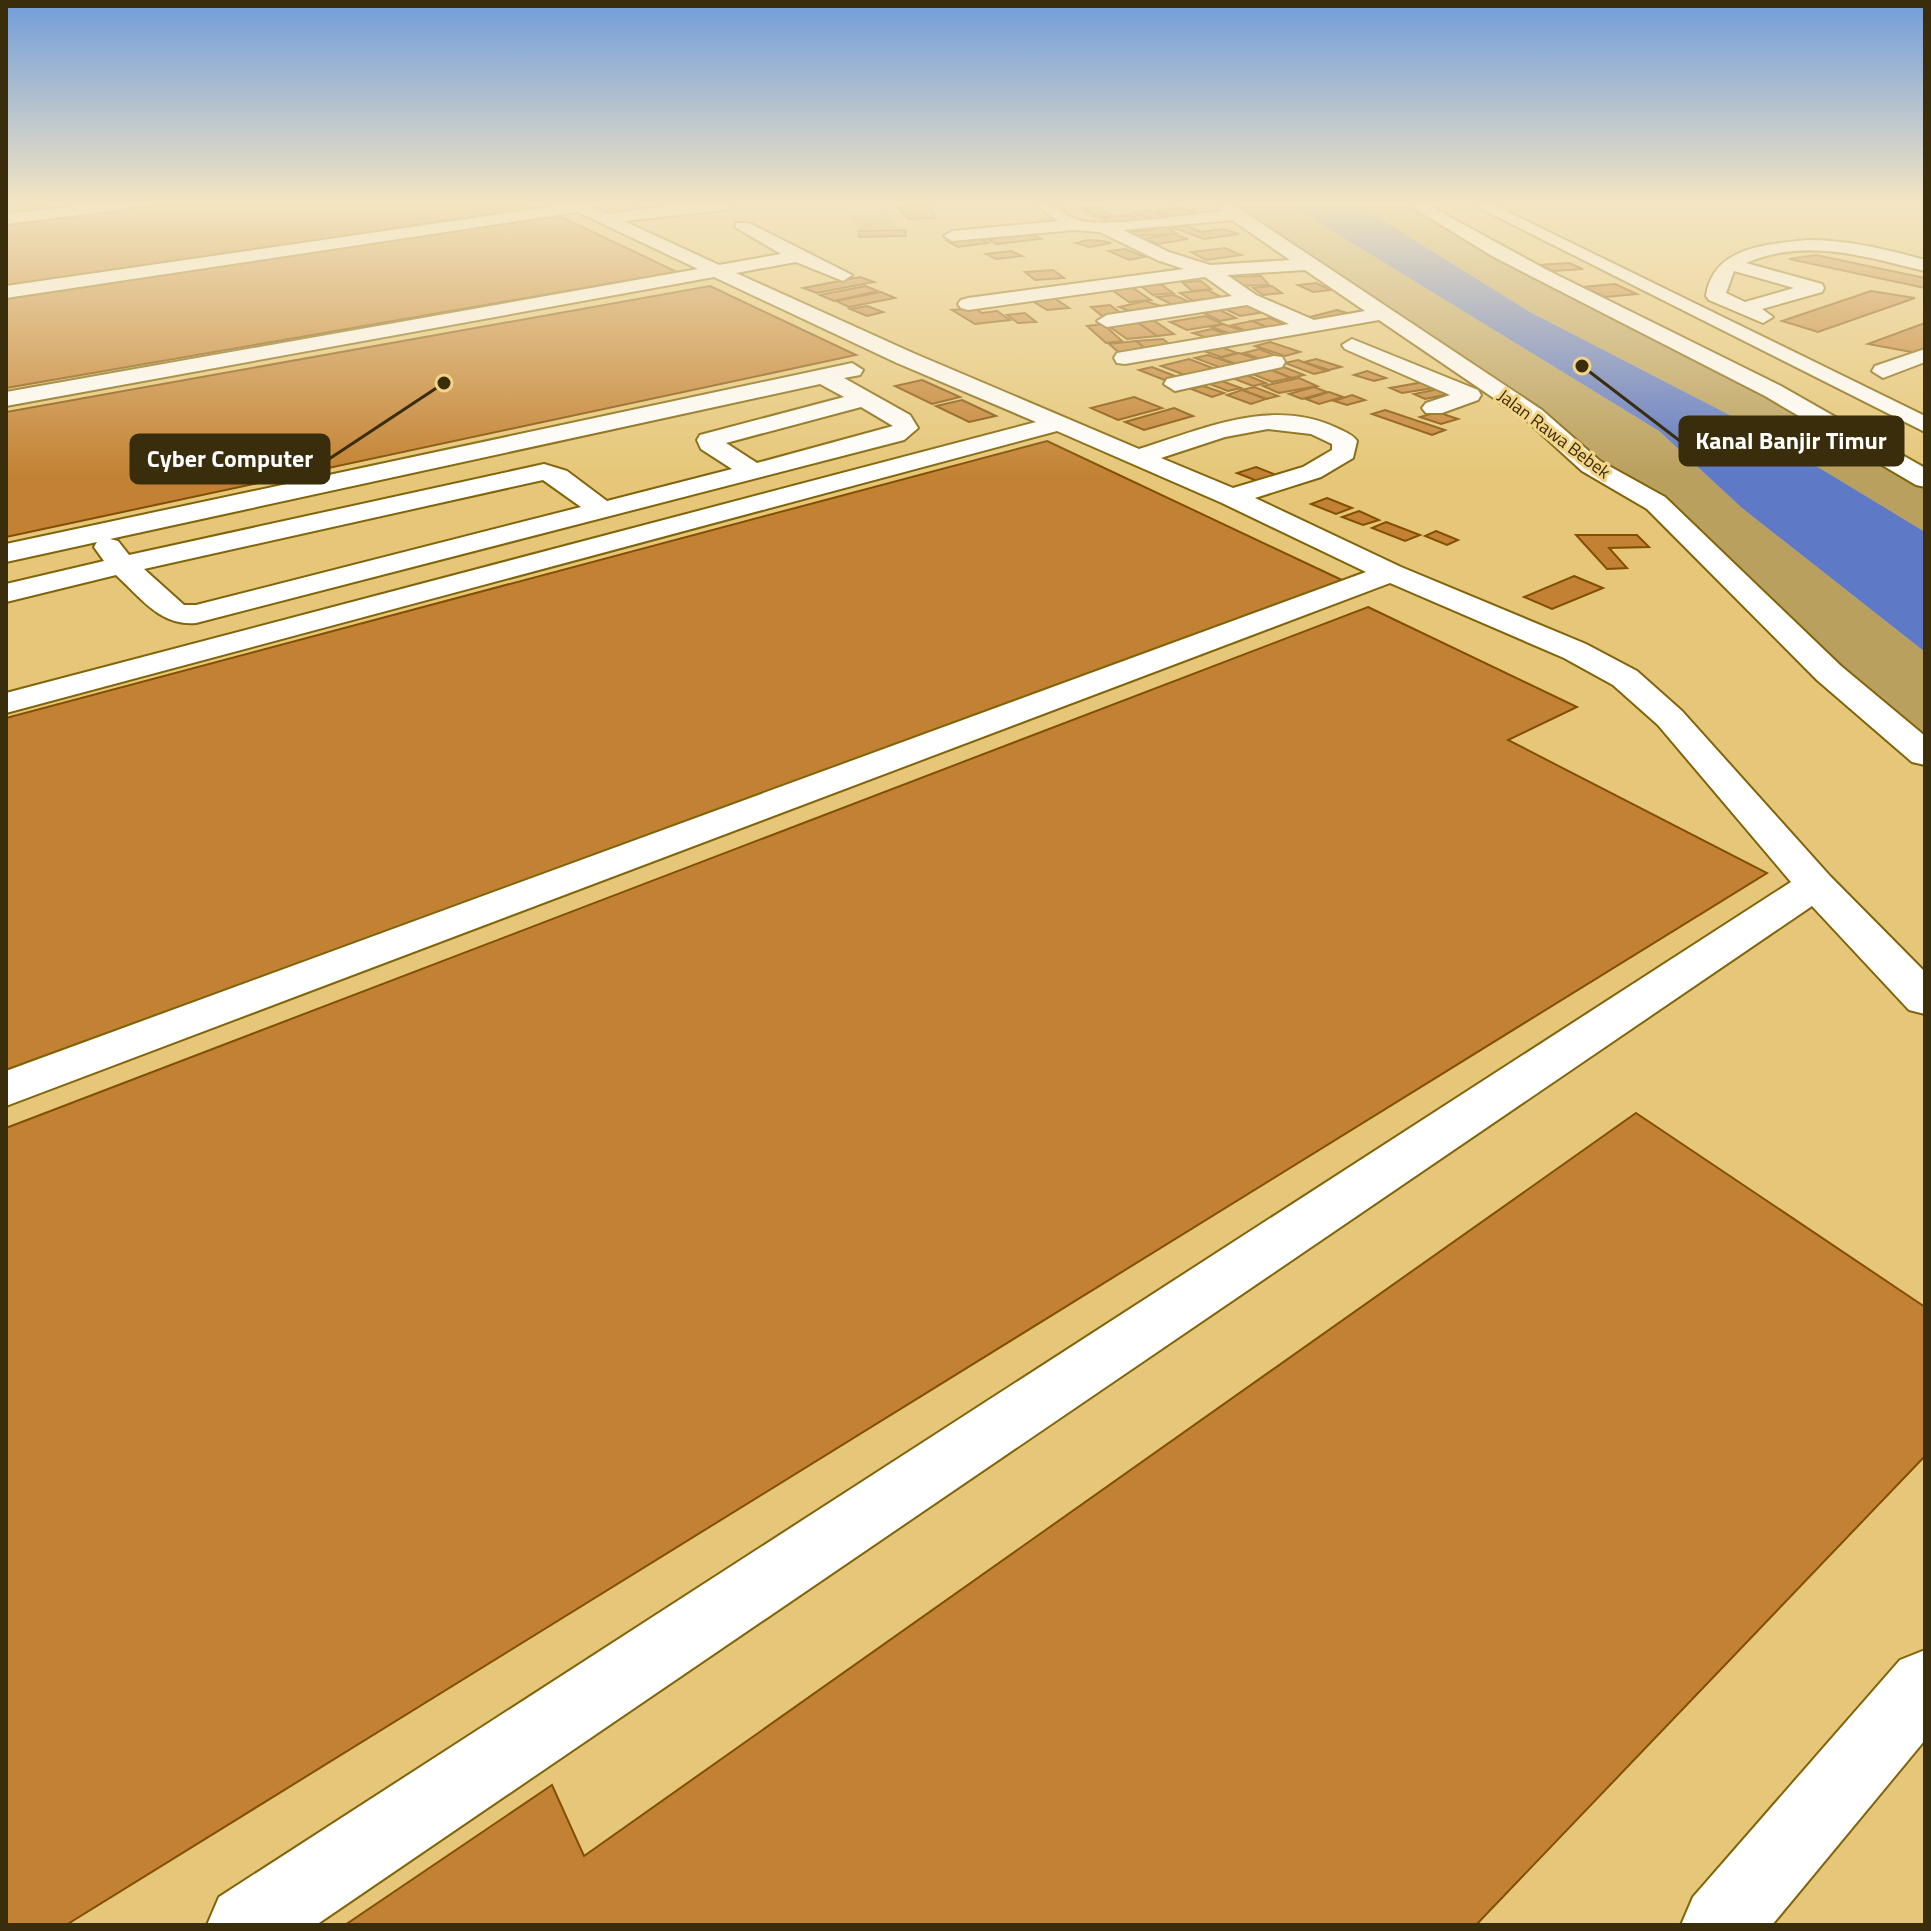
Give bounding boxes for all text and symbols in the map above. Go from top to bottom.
street label: Jalan Rawa Bebek [1492,382,1617,485]
callout: Kanal Banjir Timur [1680,417,1903,465]
text: Kanal Banjir Timur [1695,422,1887,458]
callout: Cyber Computer [131,435,329,483]
text: Cyber Computer [147,440,313,476]

